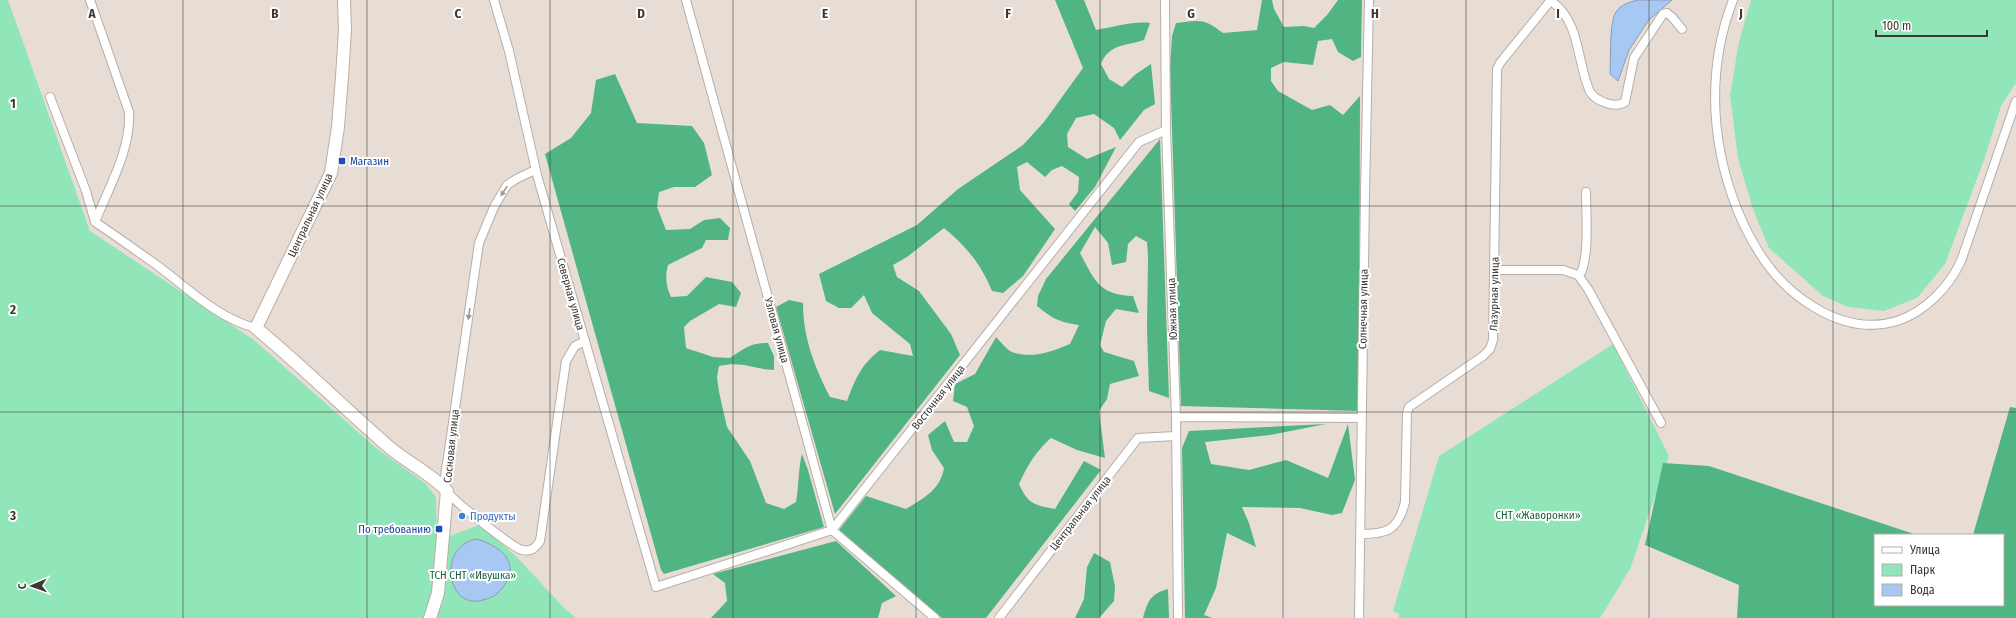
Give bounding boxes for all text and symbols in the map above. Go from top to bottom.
text: A [87,6,96,21]
text: B [271,6,279,21]
text: C [455,6,462,21]
text: D [637,6,645,21]
text: E [822,6,828,21]
text: F [1005,6,1011,21]
text: G [1187,6,1195,21]
text: H [1371,6,1379,21]
text: I [1556,6,1560,21]
text: J [1738,6,1743,21]
scale bar [1876,12,1987,38]
text: 100 m [1882,19,1911,33]
text: 1 [10,96,16,111]
place label: Магазин [350,155,389,168]
marker: Магазин [337,156,347,166]
street label: Центральная улица [285,171,336,259]
one-way arrow [500,185,507,197]
street label: Северная улица [554,257,587,332]
street label: Лазурная улица [1487,257,1502,331]
street label: Солнечная улица [1356,269,1371,349]
street label: Южная улица [1165,277,1180,341]
street label: Узловая улица [761,295,792,364]
text: 2 [9,302,16,317]
one-way arrow [465,308,472,320]
street label: Восточная улица [909,362,968,432]
street label: Сосновая улица [441,409,462,483]
street label: Центральная улица [1047,473,1114,553]
text: 3 [9,508,16,523]
park label: СНТ «Жаворонки» [1495,509,1581,522]
place label: Продукты [470,510,516,523]
marker: Продукты [457,511,467,521]
place label: По требованию [358,523,431,536]
marker: По требованию [434,524,444,534]
legend [1874,534,2004,606]
text: Улица [1909,543,1940,557]
text: Парк [1910,563,1936,577]
north arrow [12,566,52,606]
park label: ТСН СНТ «Ивушка» [430,569,516,582]
text: С [16,583,29,589]
text: Вода [1910,583,1935,597]

